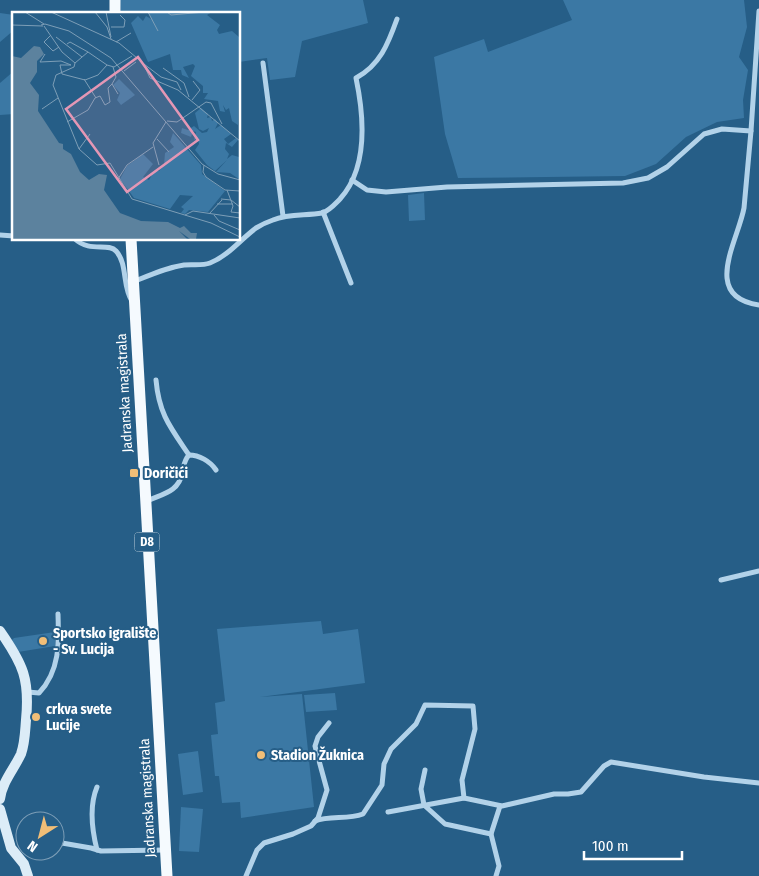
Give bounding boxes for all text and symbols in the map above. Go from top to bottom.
inset map [12,12,240,240]
street label: Jadranska magistrala [113,333,136,453]
place label: Doričići [144,465,188,482]
marker: Doričići [128,467,140,479]
road number: D8 [134,532,160,552]
place label: Sportsko igralište - Sv. Lucija [53,625,156,658]
marker: Sportsko igralište - Sv. Lucija [37,635,49,647]
place label: crkva svete Lucije [46,701,112,734]
marker: crkva svete Lucije [30,711,42,723]
street label: Jadranska magistrala [136,738,159,858]
place label: Stadion Žuknica [271,746,364,764]
marker: Stadion Žuknica [255,749,267,761]
north arrow [15,811,65,861]
scale bar [584,828,682,860]
text: N [24,837,41,855]
text: 100 m [592,837,629,855]

